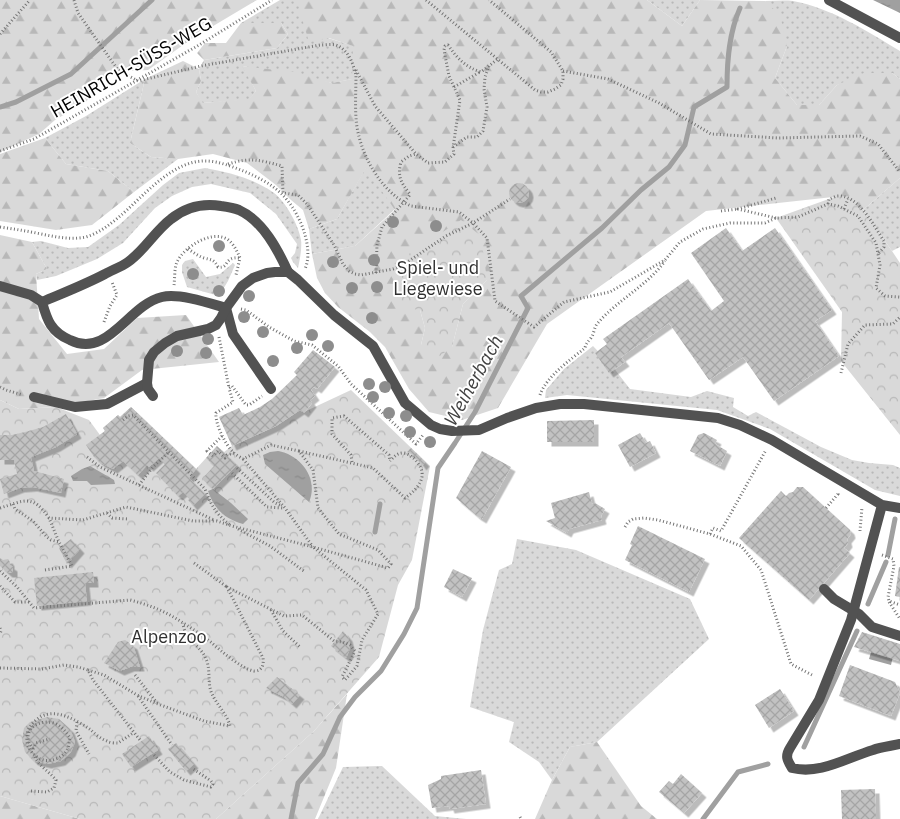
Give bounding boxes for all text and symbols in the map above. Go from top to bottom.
street label: HEINRICH-SÜSS-WEG [46,11,216,123]
park label: Spiel- und Liegewiese [393,256,483,300]
water label: Weiherbach [438,330,508,430]
park label: Alpenzoo [131,625,207,648]

